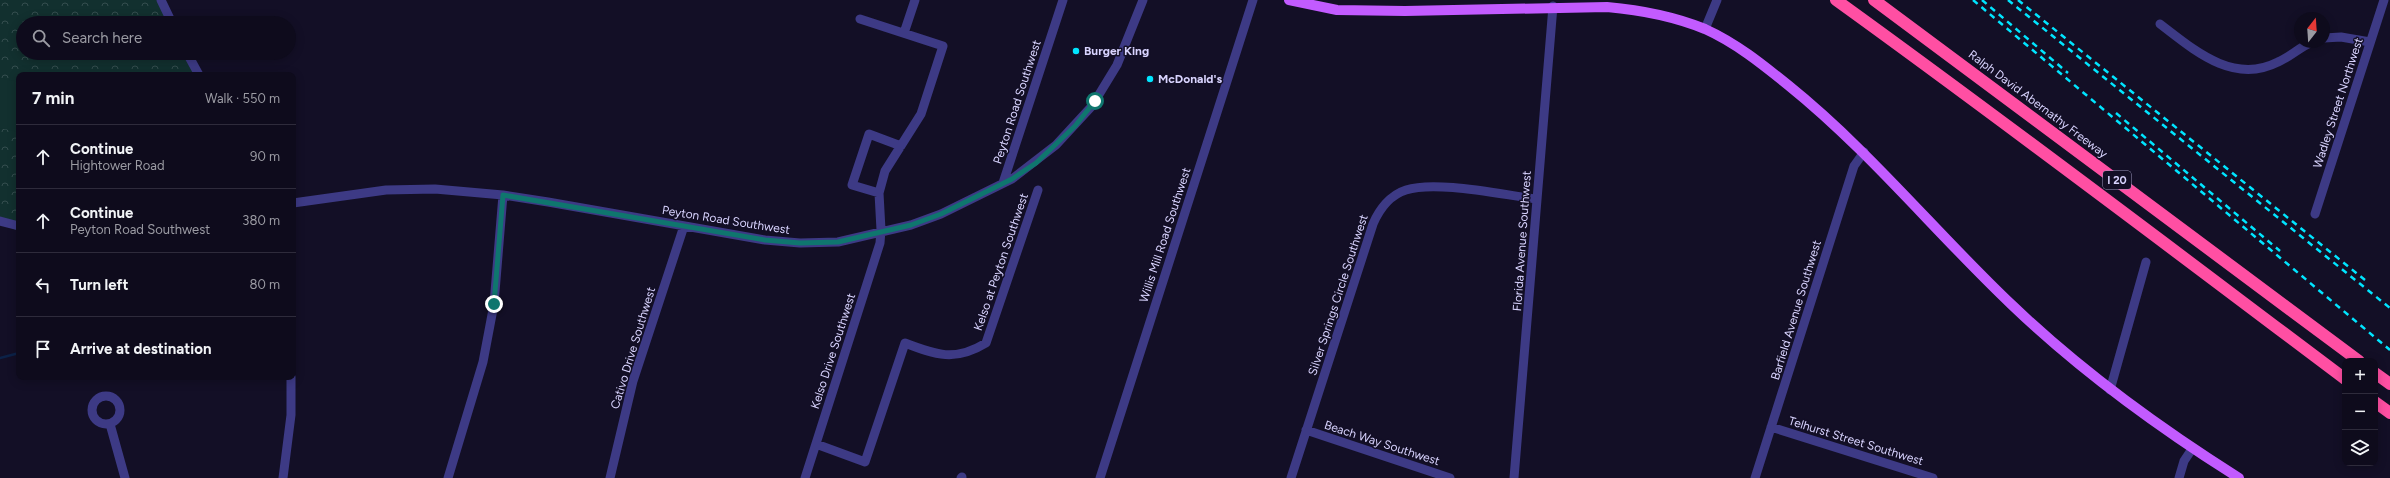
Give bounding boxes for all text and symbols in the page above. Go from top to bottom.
north arrow [2294,12,2330,48]
search box [16,16,296,60]
icon: search [30,27,52,49]
text: Search here [62,29,142,47]
street label: Wadley Street Northwest [2310,36,2366,170]
street label: Peyton Road Southwest [990,38,1044,166]
place label: Burger King [1084,44,1149,58]
marker: Burger King [1071,46,1081,56]
street label: Ralph David Abernathy Freeway [1966,47,2111,161]
place label: McDonald's [1158,72,1222,86]
marker: McDonald's [1145,74,1155,84]
text: 7 min [32,88,74,108]
text: Walk · 550 m [205,91,280,106]
route start [1086,92,1104,110]
text: Continue [70,140,133,158]
icon: ahead [32,146,54,168]
text: 90 m [250,149,280,164]
text: Hightower Road [70,158,165,173]
street label: Willis Mill Road Southwest [1137,165,1194,304]
street label: Florida Avenue Southwest [1510,170,1534,312]
road number: I 20 [2103,171,2131,189]
street label: Kelso at Peyton Southwest [971,191,1031,333]
street label: Peyton Road Southwest [661,203,791,237]
text: Continue [70,204,133,222]
icon: ahead [32,210,54,232]
street label: Silver Springs Circle Southwest [1305,212,1371,377]
text: 380 m [242,213,280,228]
text: Peyton Road Southwest [70,222,210,237]
street label: Barfield Avenue Southwest [1768,238,1824,382]
icon: left [32,274,54,296]
text: Turn left [70,276,128,294]
text: 80 m [249,277,280,292]
street label: Cativo Drive Southwest [608,285,658,411]
street label: Kelso Drive Southwest [808,291,858,411]
route end [485,295,503,313]
icon: arrive [32,338,54,360]
text: Arrive at destination [70,340,211,358]
map controls [2342,358,2378,466]
button: + [2342,358,2378,394]
button: − [2342,394,2378,430]
street label: Telhurst Street Southwest [1787,414,1926,468]
street label: Beach Way Southwest [1322,418,1442,468]
button: layers [2342,430,2378,466]

